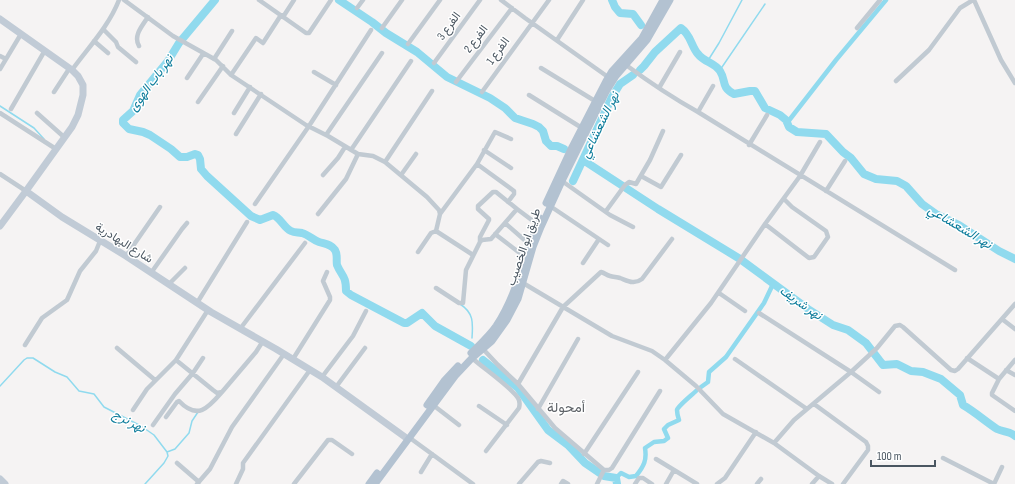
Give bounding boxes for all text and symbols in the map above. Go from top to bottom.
street label: الفرع 3 [434,9,465,44]
street label: الفرع 2 [461,22,492,57]
street label: الفرع 1 [483,34,514,68]
water label: نهر باب الهوى [125,51,178,114]
water label: نهر الشعشاعي [577,88,625,162]
water label: نهر الشعشاعي [924,202,996,255]
street label: طريق ابو الخصيب [504,206,544,288]
street label: شارع البهادرية [92,219,156,268]
water label: نهر شريف [776,282,827,324]
district label: أمحولة [547,399,585,416]
water label: نهر نرج [109,406,149,438]
scale bar [871,442,935,468]
text: 100 m [877,449,902,464]

